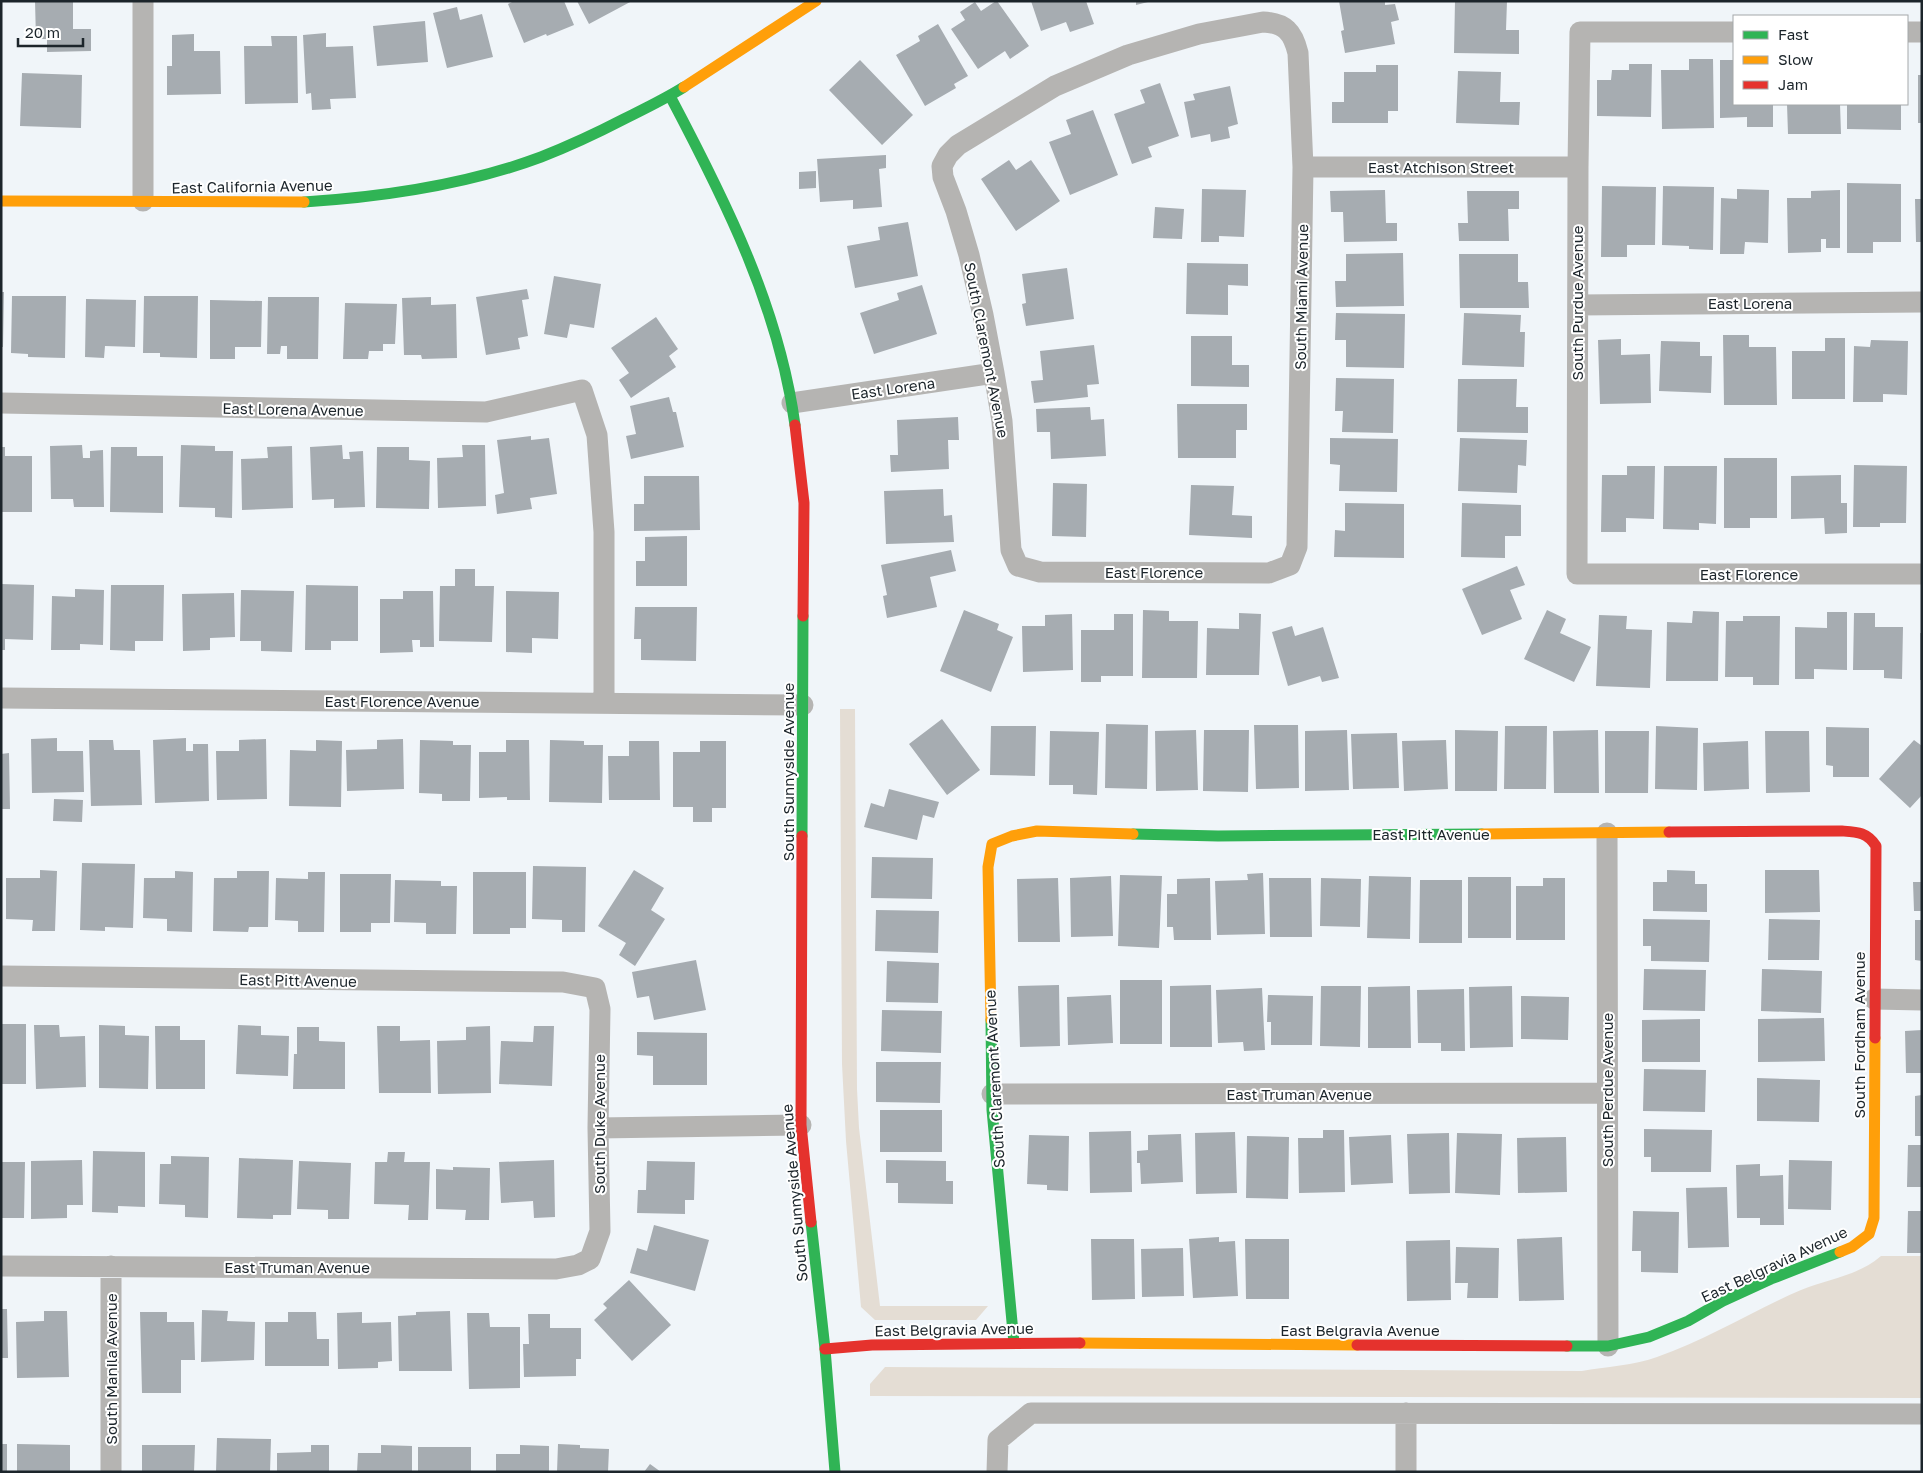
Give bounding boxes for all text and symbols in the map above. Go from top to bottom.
scale bar [18,15,82,47]
legend [1733,15,1908,105]
text: 20 m [25,23,60,41]
text: Fast [1778,25,1809,43]
text: Slow [1778,50,1813,68]
text: Jam [1778,75,1808,93]
street label: East Atchison Street [1368,158,1514,176]
street label: East California Avenue [171,176,333,196]
street label: South Miami Avenue [1291,224,1311,370]
street label: South Purdue Avenue [1568,225,1586,380]
street label: South Claremont Avenue [961,261,1013,440]
street label: East Lorena [1708,294,1792,312]
street label: East Lorena [850,373,936,403]
street label: East Lorena Avenue [222,399,364,419]
street label: East Florence [1105,563,1203,581]
street label: East Florence [1700,565,1798,583]
street label: South Sunnyside Avenue [779,682,797,861]
street label: East Florence Avenue [325,692,480,710]
street label: East Pitt Avenue [1372,825,1490,843]
street label: South Fordham Avenue [1850,951,1868,1119]
street label: East Pitt Avenue [239,970,357,990]
street label: South Claremont Avenue [980,989,1008,1169]
street label: South Perdue Avenue [1598,1012,1616,1167]
street label: South Duke Avenue [590,1054,608,1194]
street label: East Truman Avenue [1226,1085,1372,1103]
street label: South Sunnyside Avenue [777,1103,811,1283]
street label: East Belgravia Avenue [1698,1222,1850,1306]
street label: East Truman Avenue [224,1258,370,1276]
street label: South Manila Avenue [102,1293,120,1445]
street label: East Belgravia Avenue [874,1319,1034,1339]
street label: East Belgravia Avenue [1280,1321,1440,1339]

